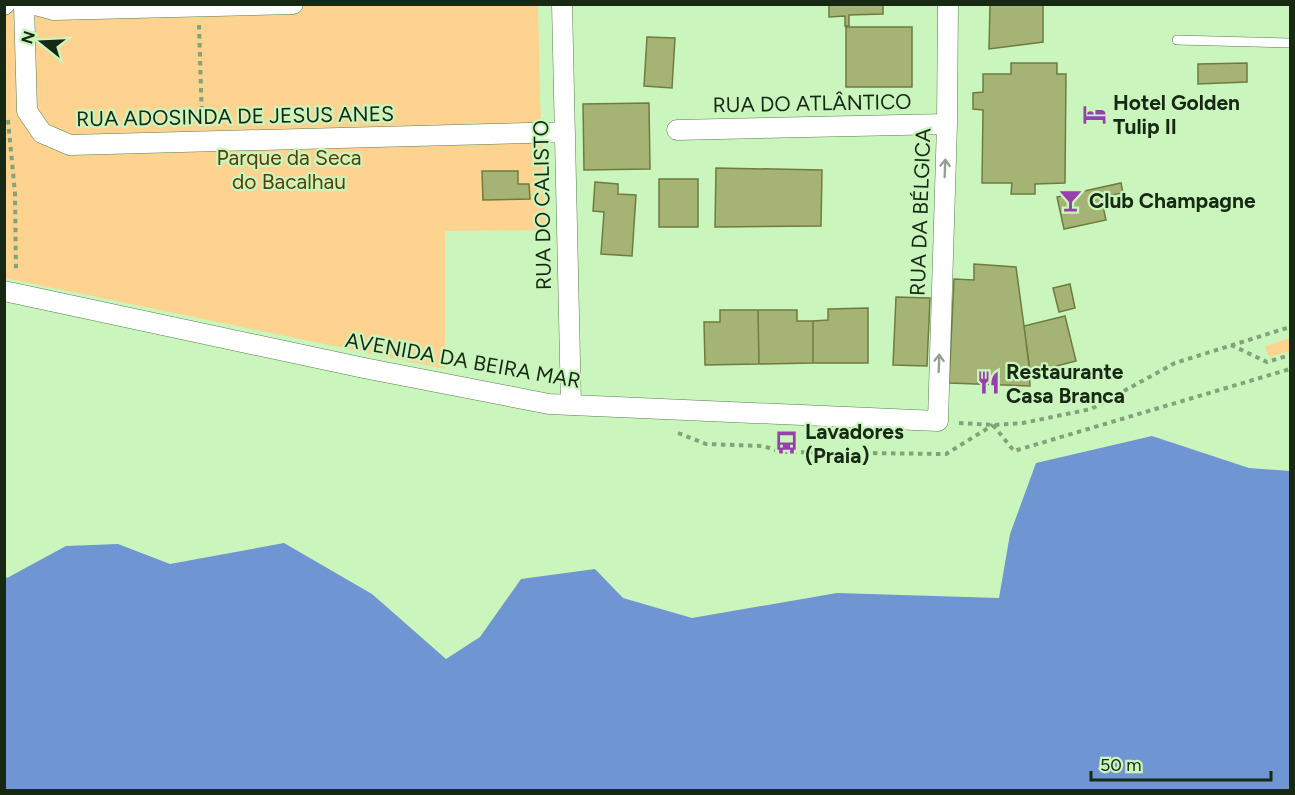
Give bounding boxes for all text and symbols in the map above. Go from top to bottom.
north arrow [12,12,72,72]
text: N [17,29,39,46]
street label: RUA DO ATLÂNTICO [712,89,912,117]
place label: Hotel Golden Tulip II [1113,90,1240,139]
street label: RUA ADOSINDA DE JESUS ANES [76,101,394,131]
hotel icon: Hotel Golden Tulip II [1082,101,1108,127]
street label: RUA DO CALISTO [528,120,556,290]
street label: RUA DA BÉLGICA [905,128,935,296]
park label: Parque da Seca do Bacalhau [217,145,361,194]
one-way arrow [940,158,951,178]
bar icon: Club Champagne [1058,187,1084,213]
place label: Club Champagne [1089,188,1256,213]
street label: AVENIDA DA BEIRA MAR [343,327,583,393]
one-way arrow [934,353,945,373]
place label: Restaurante Casa Branca [1006,359,1125,408]
restaurant icon: Restaurante Casa Branca [975,370,1001,396]
place label: Lavadores (Praia) [805,419,904,468]
bus stop icon: Lavadores (Praia) [774,430,800,456]
scale bar [1091,744,1271,782]
text: 50 m [1100,754,1142,776]

